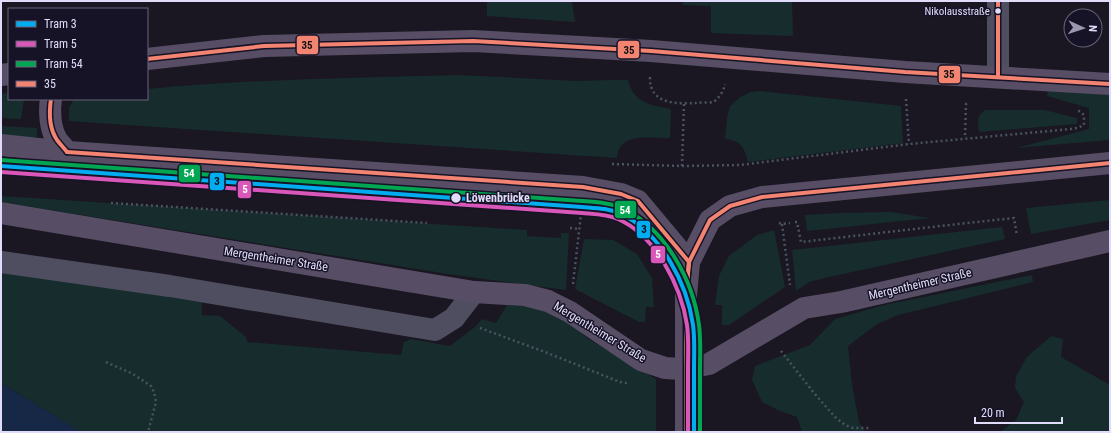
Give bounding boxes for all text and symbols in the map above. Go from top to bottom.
place label: Nikolausstraße [924,5,990,18]
marker: Nikolausstraße [993,6,1003,16]
legend [8,8,148,100]
north arrow [1063,8,1103,48]
text: Tram 3 [44,17,77,31]
text: N [1086,25,1099,32]
line badge: 35 [296,35,319,55]
text: Tram 5 [44,37,77,51]
text: 35 [301,39,313,52]
line badge: 35 [617,40,640,59]
text: 35 [623,44,635,57]
text: Tram 54 [44,57,83,71]
line badge: 35 [938,65,961,84]
text: 35 [943,68,955,81]
text: 35 [44,77,56,91]
line badge: 54 [178,164,201,183]
text: 54 [183,167,195,180]
line badge: 3 [209,172,225,191]
text: 3 [214,175,220,188]
line badge: 5 [237,180,252,199]
text: 5 [242,183,248,196]
marker: Löwenbrücke [449,191,463,205]
place label: Löwenbrücke [466,191,530,205]
line badge: 54 [614,200,637,219]
text: 54 [619,204,631,217]
line badge: 3 [636,220,651,239]
text: 3 [641,223,647,236]
street label: Mergentheimer Straße [223,244,329,274]
line badge: 5 [650,245,666,264]
text: 5 [655,248,661,261]
street label: Mergentheimer Straße [867,265,973,303]
street label: Mergentheimer Straße [551,299,649,365]
scale bar [975,399,1062,425]
text: 20 m [981,406,1005,420]

